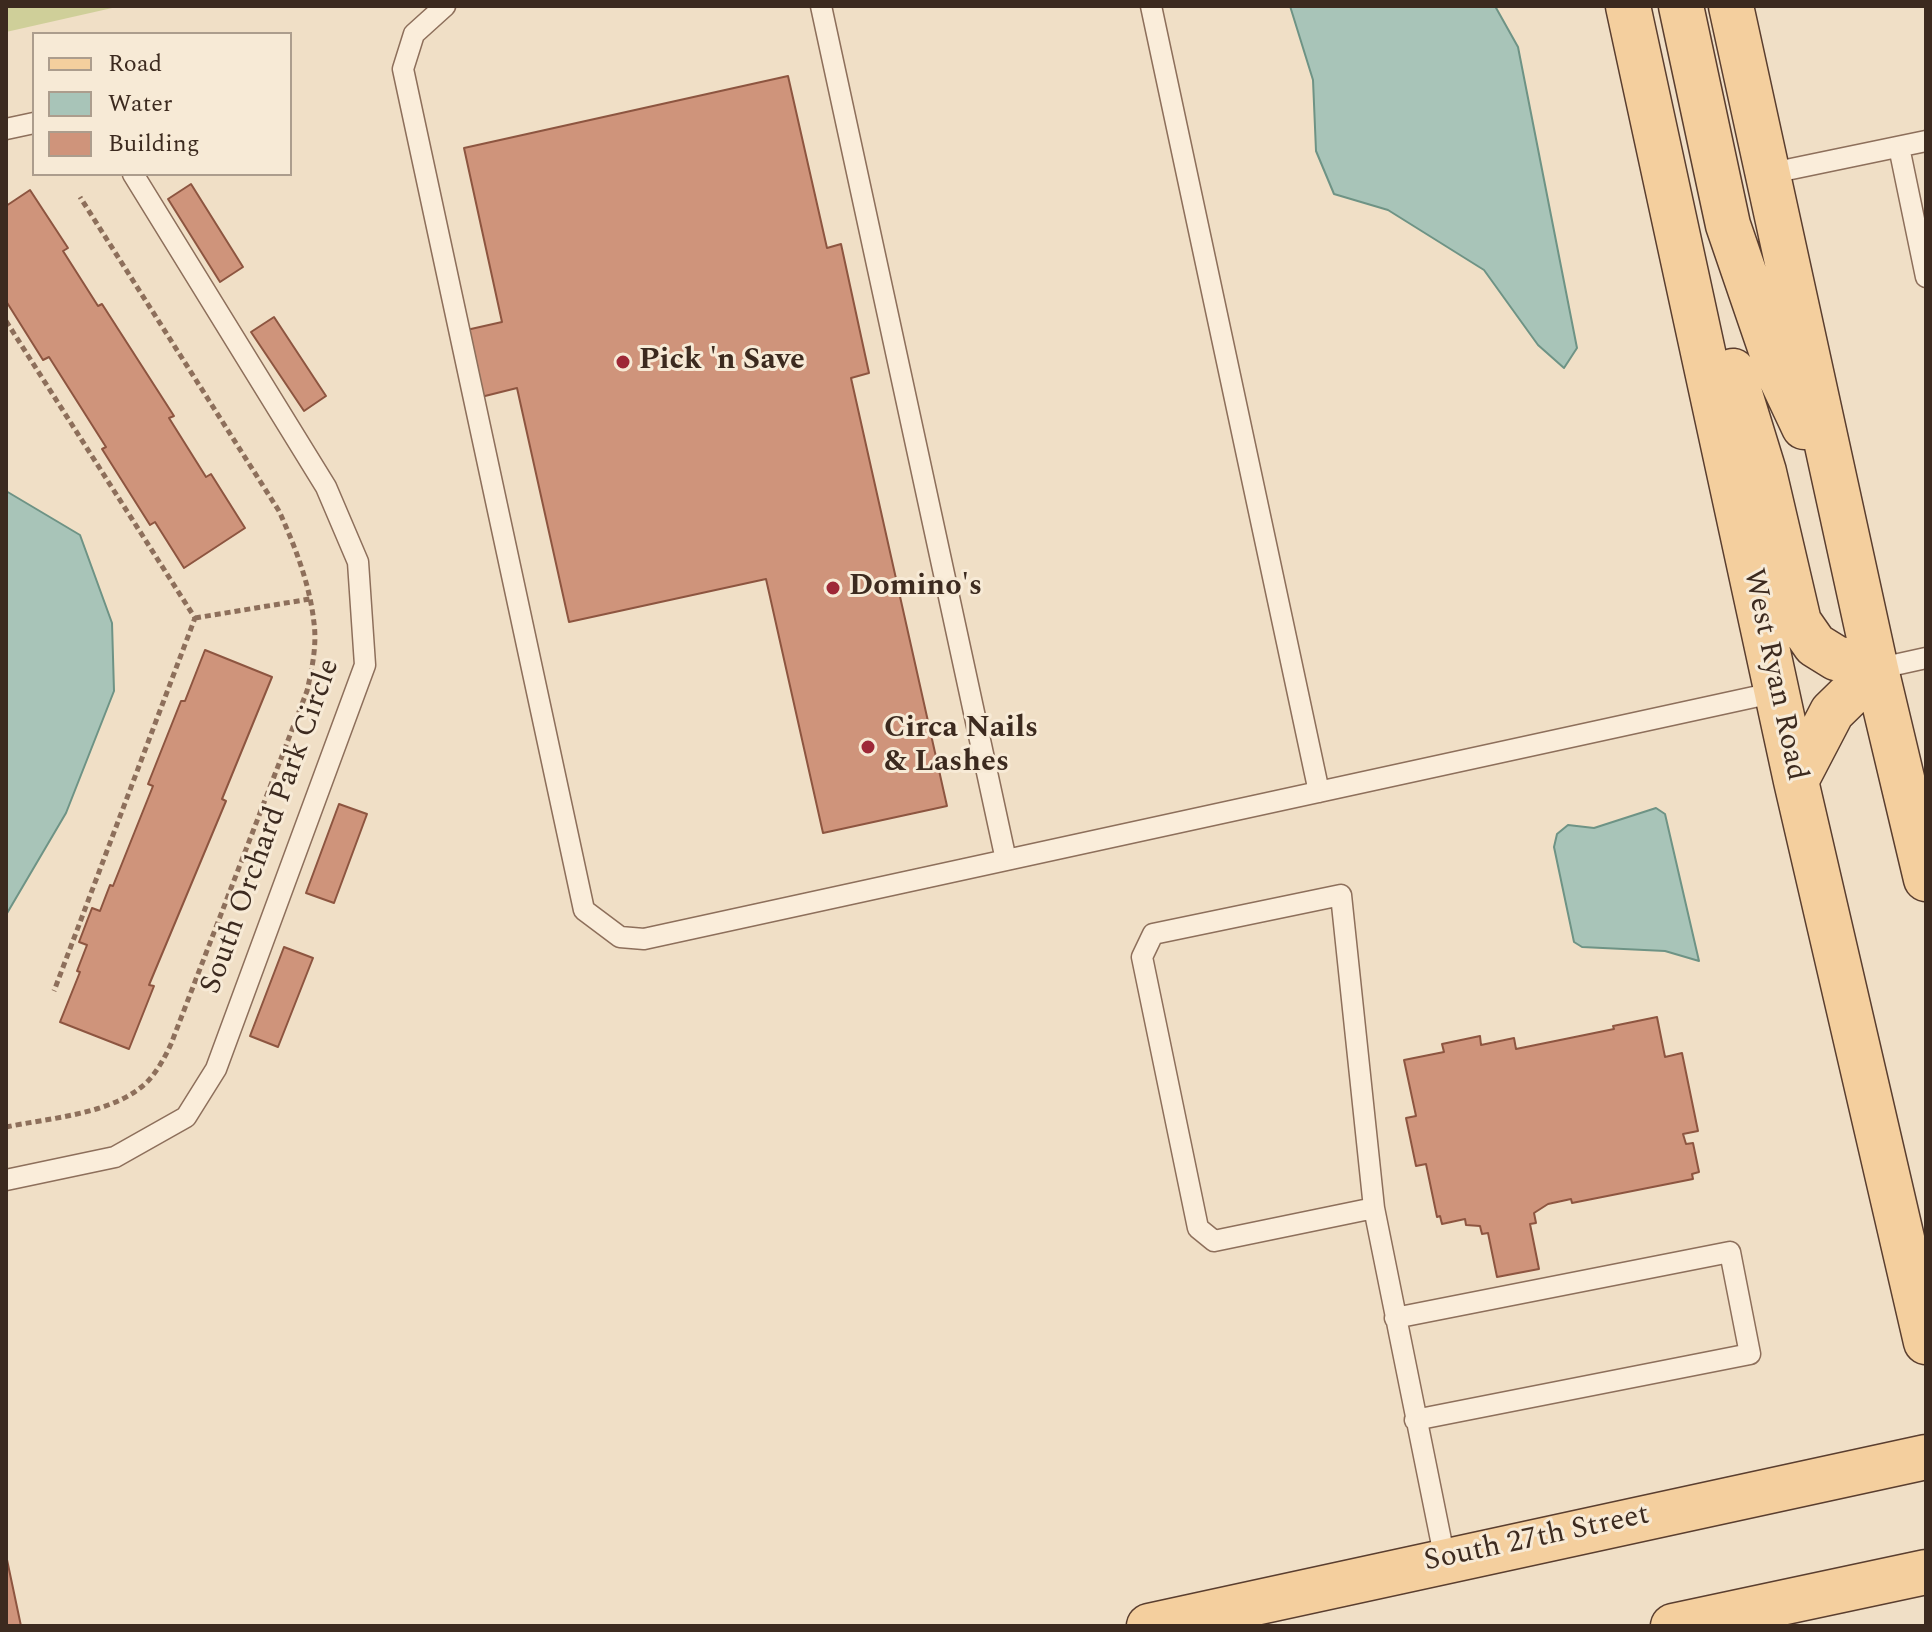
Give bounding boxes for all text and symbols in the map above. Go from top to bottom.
legend [32,32,292,176]
text: Road [108,46,162,82]
text: Water [108,86,172,122]
text: Building [108,126,200,162]
place label: Pick 'n Save [639,344,805,380]
marker: Pick 'n Save [614,353,632,371]
street label: West Ryan Road [1733,566,1813,784]
place label: Domino's [849,570,982,606]
marker: Domino's [824,579,842,597]
street label: South Orchard Park Circle [195,655,349,999]
place label: Circa Nails & Lashes [884,712,1038,782]
marker: Circa Nails & Lashes [859,738,877,756]
street label: South 27th Street [1421,1499,1653,1581]

